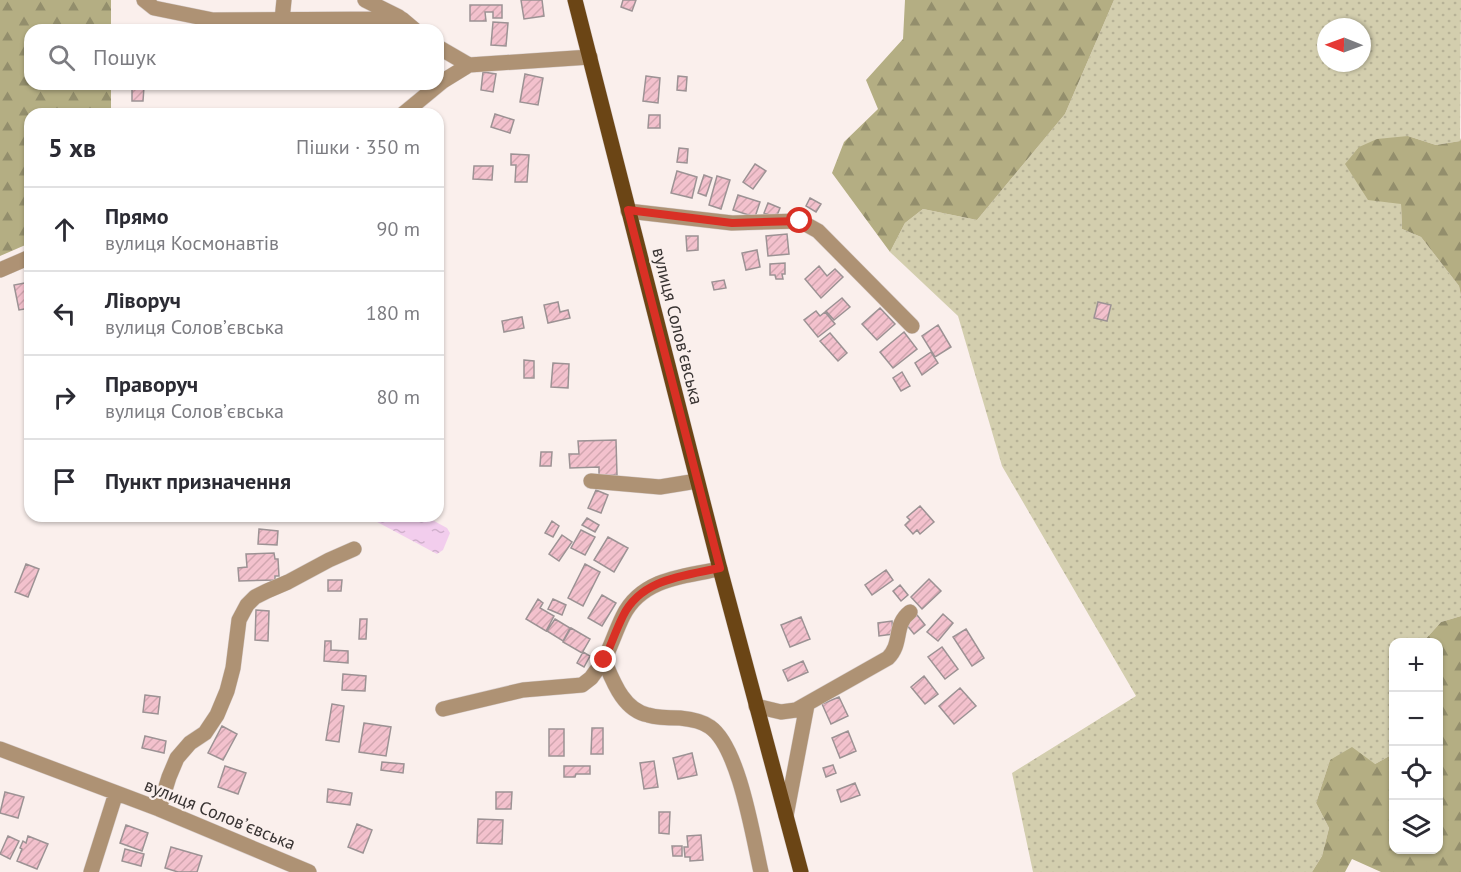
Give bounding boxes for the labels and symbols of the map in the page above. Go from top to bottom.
north arrow [1317,18,1371,72]
route start [786,207,812,233]
street label: вулиця Соловʼєвська [647,245,709,407]
route end [590,646,616,672]
street label: вулиця Соловʼєвська [141,773,299,855]

